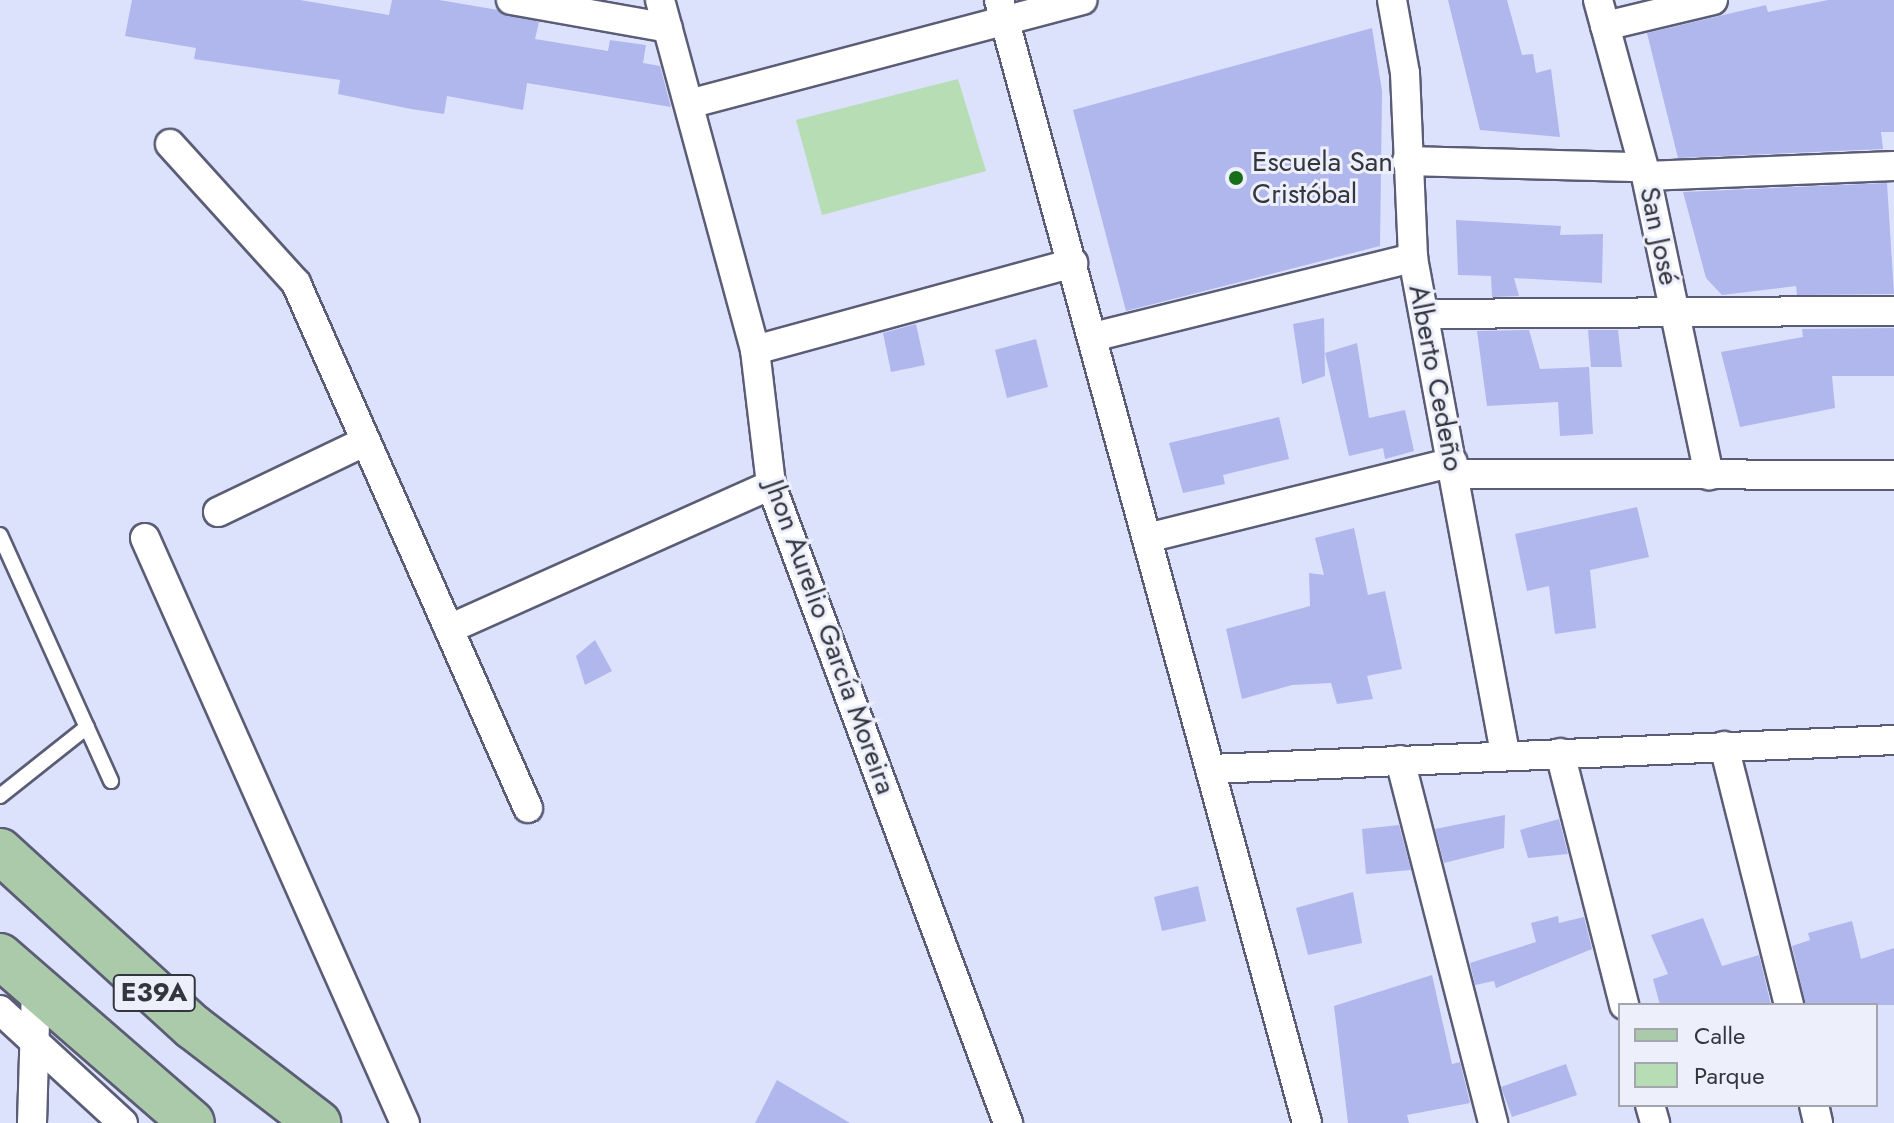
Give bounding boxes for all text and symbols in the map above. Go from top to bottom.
place label: Escuela San Cristóbal [1252,145,1393,211]
marker: Escuela San Cristóbal [1227,169,1245,187]
street label: San José [1632,184,1686,288]
street label: Alberto Cedeño [1401,282,1471,474]
street label: Jhon Aurelio García Moreira [757,475,903,799]
road number: E39A [112,971,196,1015]
legend [1618,1003,1878,1107]
text: Calle [1694,1018,1745,1053]
text: Parque [1694,1058,1765,1093]

